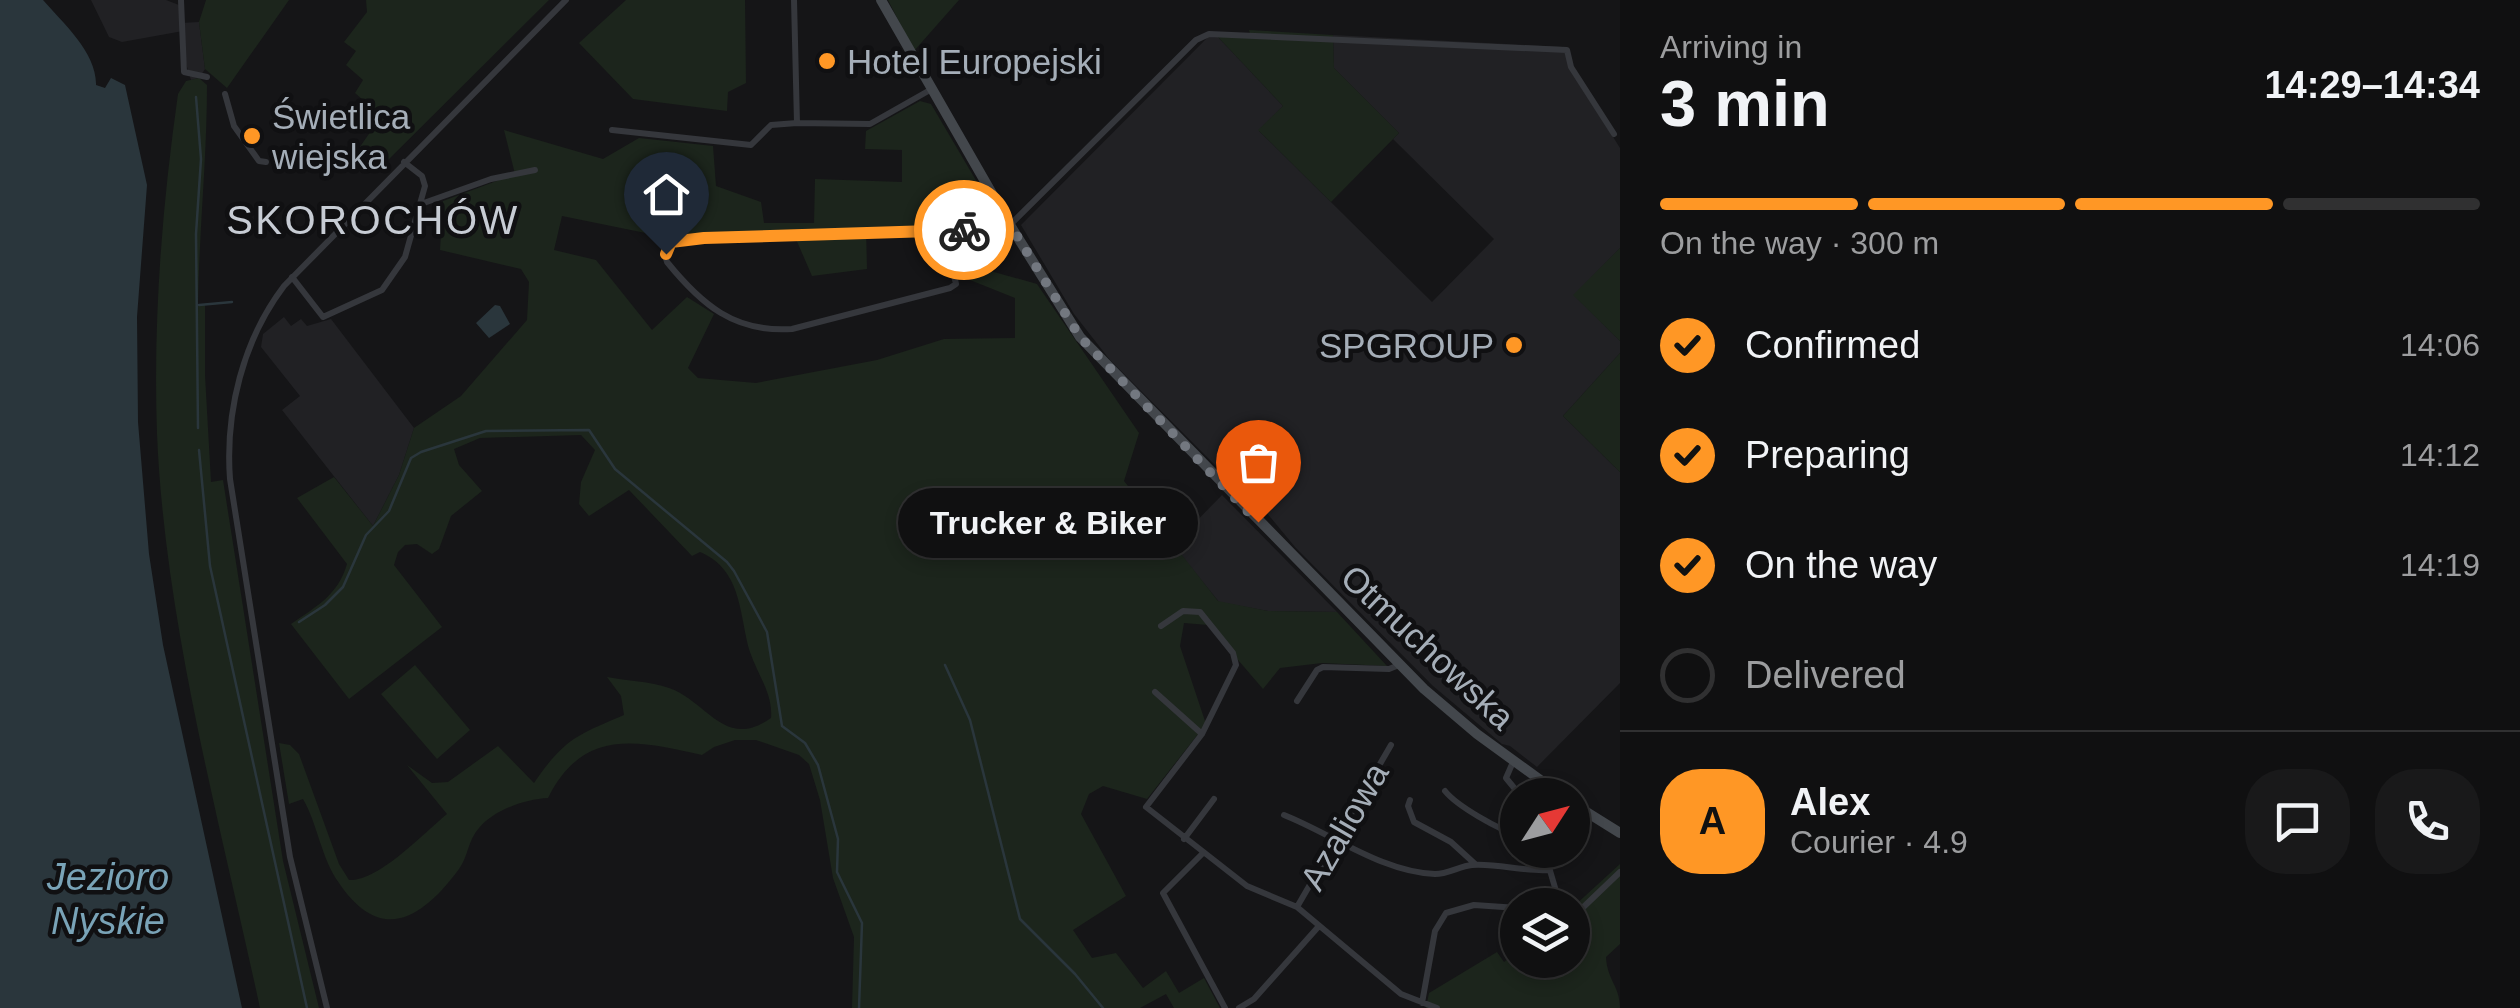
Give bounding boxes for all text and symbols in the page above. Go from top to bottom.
text: Arriving in [1660,29,1802,65]
place label: Hotel Europejski [847,42,1102,81]
marker: Hotel Europejski [816,50,838,72]
text: 14:29–14:34 [2264,64,2480,106]
text: 3 min [1660,67,1830,140]
place label: Świetlica wiejska [271,97,411,176]
marker: Świetlica wiejska [241,125,263,147]
pin [624,152,709,255]
icon: home [639,167,694,222]
courier [914,180,1014,280]
district label: SKOROCHÓW [226,198,520,242]
icon: bike [937,203,992,258]
text: On the way · 300 m [1660,225,1939,261]
icon: check [1660,318,1715,373]
text: Confirmed [1745,324,1920,366]
place label: SPGROUP [1319,326,1494,365]
text: 14:06 [2400,327,2480,363]
marker: SPGROUP [1503,334,1525,356]
pin [1216,420,1301,523]
icon: check [1660,428,1715,483]
text: Preparing [1745,434,1910,476]
icon: bag [1231,435,1286,490]
text: 14:12 [2400,437,2480,473]
callout: Trucker & Biker [898,487,1198,557]
text: Trucker & Biker [930,505,1166,541]
icon: check [1660,538,1715,593]
text: On the way [1745,544,1937,586]
text: 14:19 [2400,547,2480,583]
street label: Otmuchowska [1334,557,1523,737]
text: Delivered [1745,654,1906,696]
street label: Azaliowa [1292,755,1396,896]
button: chat [2245,769,2350,874]
button: phone [2375,769,2480,874]
north arrow [1500,778,1590,868]
map controls [1500,778,1590,978]
text: Alex [1790,781,1870,823]
text: A [1699,800,1726,842]
text: Courier · 4.9 [1790,824,1968,860]
water label: Jezioro Nyskie [46,856,169,942]
button: layers [1500,888,1590,978]

